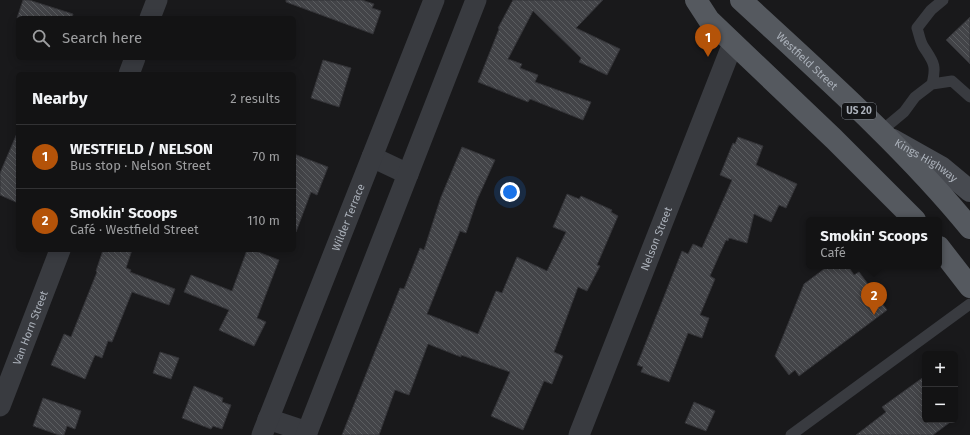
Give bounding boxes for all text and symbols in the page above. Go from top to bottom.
search box [16,16,296,60]
pin: 1 [695,24,721,57]
icon: search [30,27,52,49]
text: Search here [62,29,142,47]
street label: Westfield Street [774,29,841,93]
text: Nearby [32,88,87,109]
text: 2 results [230,91,280,106]
road number: US 20 [842,103,876,119]
street label: Kings Highway [893,136,961,185]
text: WESTFIELD / NELSON [70,140,213,158]
text: 1 [42,149,48,164]
text: 70 m [253,149,280,164]
text: Bus stop · Nelson Street [70,158,211,173]
street label: Wilder Terrace [329,182,367,253]
your location [500,182,520,202]
text: Smokin' Scoops [70,204,177,222]
street label: Nelson Street [638,205,675,272]
text: 2 [42,213,48,228]
text: 110 m [247,213,280,228]
popup [806,217,942,269]
text: Café · Westfield Street [70,222,199,237]
text: Smokin' Scoops [820,227,928,245]
text: Café [820,245,846,260]
pin: 2 [861,282,887,315]
street label: Van Horn Street [10,289,50,367]
map controls [922,351,958,423]
button: + [922,351,958,387]
button: − [922,387,958,423]

